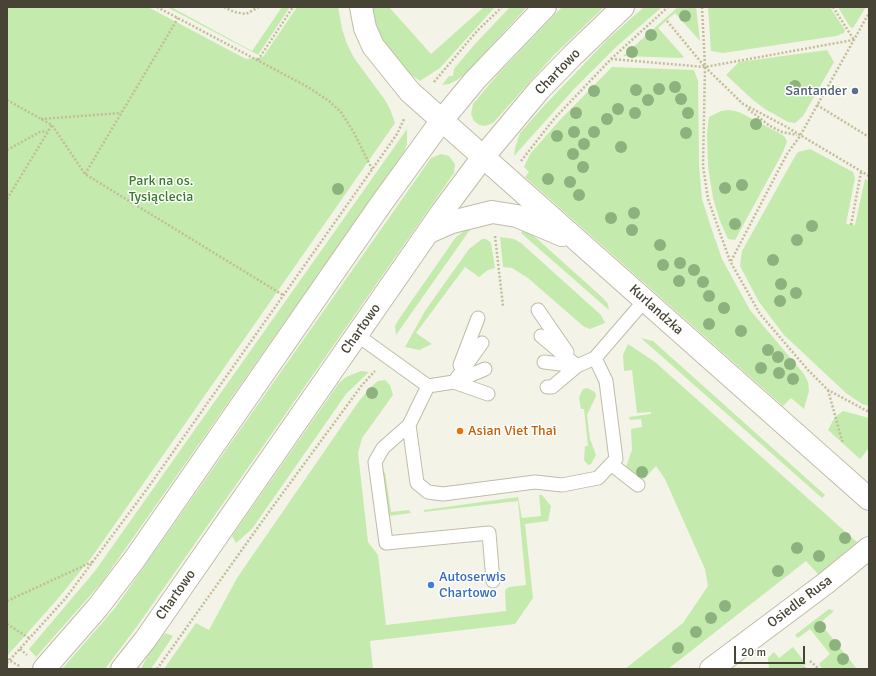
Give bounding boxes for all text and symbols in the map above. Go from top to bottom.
street label: Chartowo [532,45,584,99]
place label: Santander [785,83,847,99]
marker: Santander [850,86,860,96]
park label: Park na os. Tysiąclecia [129,173,193,206]
street label: Kurlandzka [625,281,687,339]
street label: Chartowo [338,301,384,357]
place label: Asian Viet Thai [468,423,557,439]
marker: Asian Viet Thai [455,426,465,436]
street label: Chartowo [153,567,199,623]
place label: Autoserwis Chartowo [439,569,506,602]
street label: Osiedle Rusa [764,572,836,632]
marker: Autoserwis Chartowo [426,580,436,590]
scale bar [736,638,807,664]
text: 20 m [741,645,766,660]

